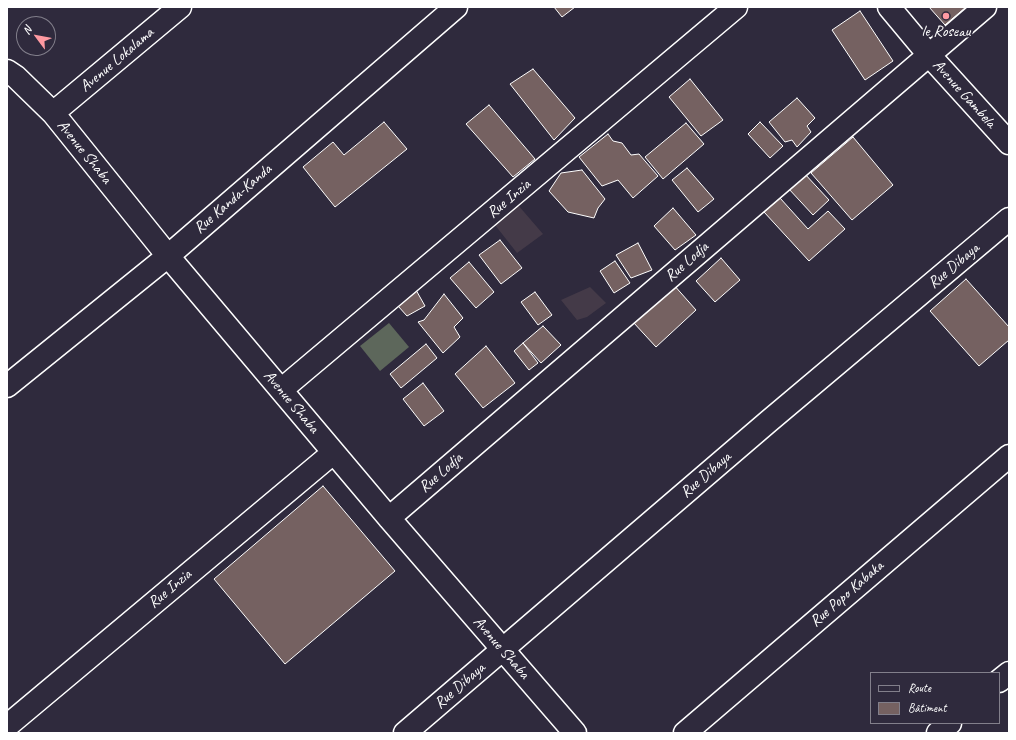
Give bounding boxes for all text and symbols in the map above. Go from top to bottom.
marker: le Roseau [941,11,951,21]
north arrow [16,16,56,56]
place label: le Roseau [922,22,970,42]
text: N [19,24,34,37]
street label: Avenue Lokalama [76,24,158,96]
street label: Avenue Gambela [928,56,1000,132]
street label: Avenue Shaba [52,116,116,188]
street label: Rue Kanda-Kanda [190,160,276,238]
street label: Rue Inzia [483,175,535,223]
street label: Rue Lodja [661,238,713,286]
street label: Rue Dibaya [924,239,984,293]
street label: Avenue Shaba [259,367,323,437]
street label: Rue Dibaya [677,448,735,502]
street label: Rue Lodja [415,449,467,497]
street label: Rue Popo Kabaka [806,557,888,631]
street label: Rue Inzia [144,565,196,613]
street label: Avenue Shaba [469,613,533,683]
street label: Rue Dibaya [431,659,489,713]
legend [870,672,1000,724]
text: Route [908,680,931,696]
text: Bâtiment [908,700,946,716]

